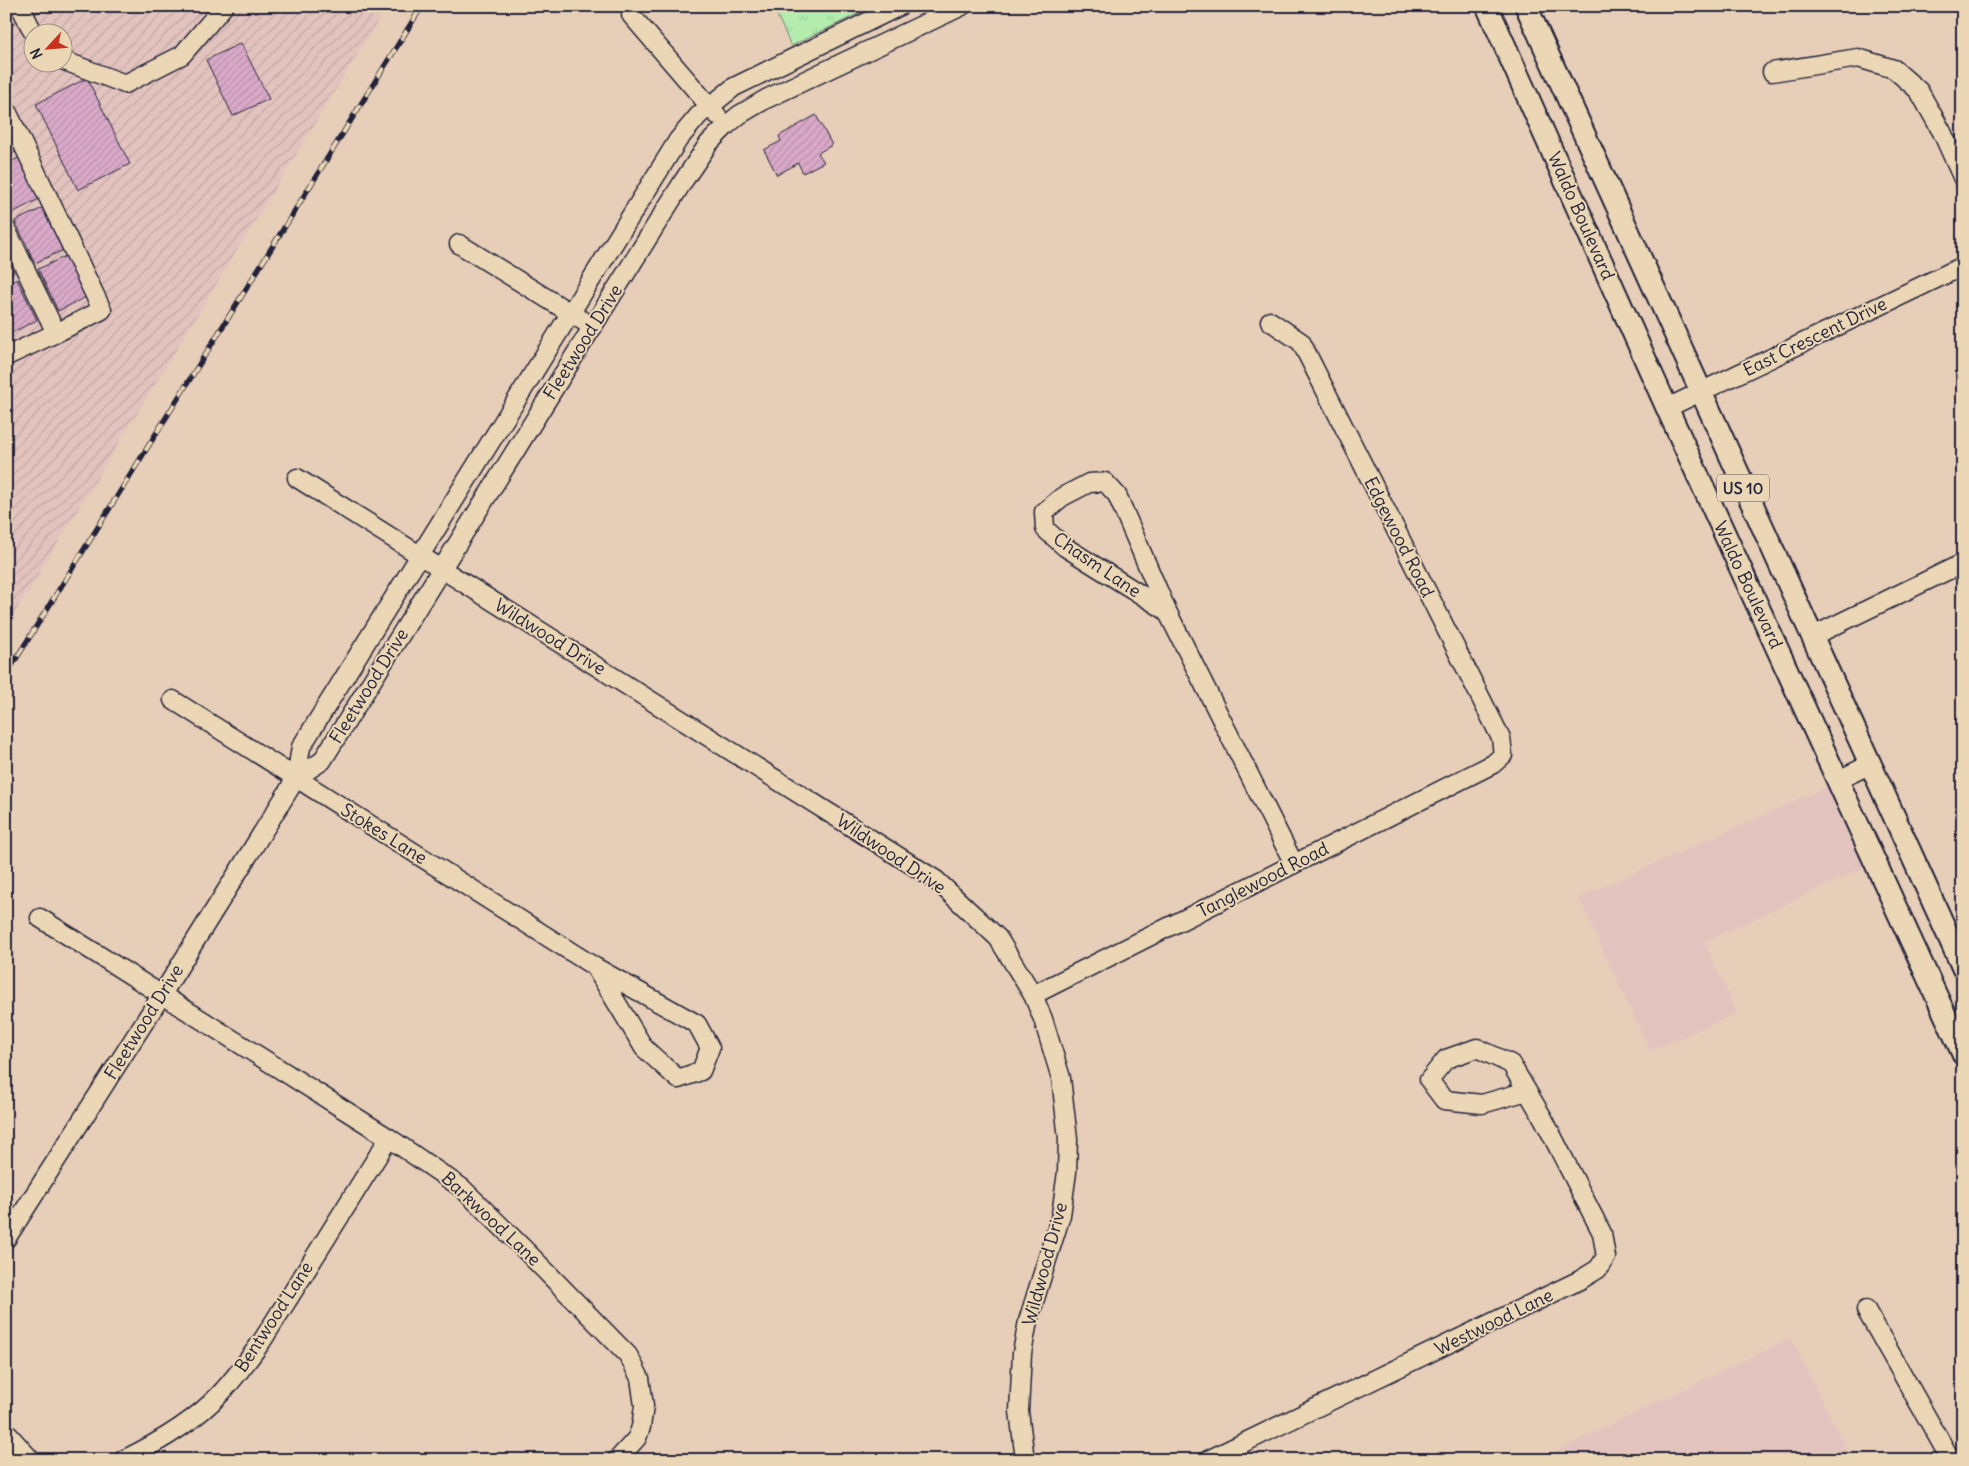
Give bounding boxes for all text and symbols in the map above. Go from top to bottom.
north arrow [22,22,72,72]
text: N [26,45,47,62]
street label: Waldo Boulevard [1543,148,1620,284]
street label: Fleetwood Drive [538,280,627,404]
street label: East Crescent Drive [1739,292,1891,381]
street label: Edgewood Road [1359,473,1440,601]
road number: US 10 [1717,474,1769,502]
street label: Waldo Boulevard [1709,517,1788,652]
street label: Chasm Lane [1049,527,1146,602]
street label: Wildwood Drive [490,593,610,680]
street label: Fleetwood Drive [324,624,413,748]
street label: Stokes Lane [337,798,432,869]
street label: Wildwood Drive [832,809,950,899]
street label: Tanglewood Road [1193,836,1333,923]
street label: Fleetwood Drive [99,960,188,1084]
street label: Barkwood Lane [437,1167,546,1271]
street label: Wildwood Drive [1017,1200,1072,1328]
street label: Bentwood Lane [229,1257,318,1376]
street label: Westwood Lane [1431,1283,1557,1360]

